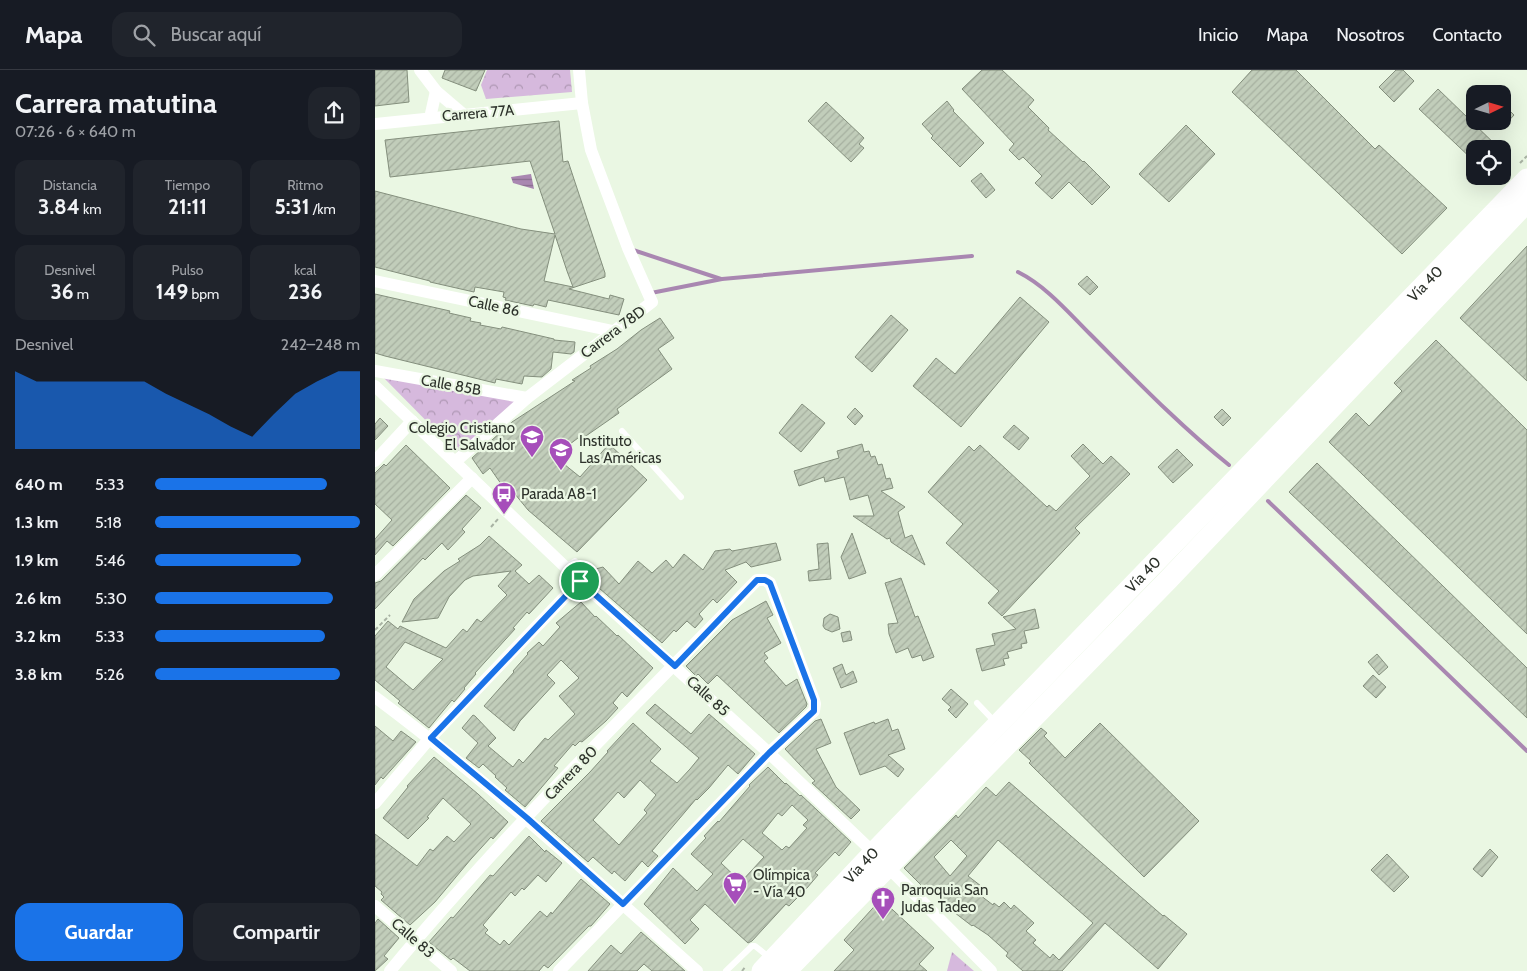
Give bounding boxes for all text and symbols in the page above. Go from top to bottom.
search box [112,12,462,57]
text: Mapa [25,20,82,49]
icon: search [130,21,158,49]
text: Buscar aquí [170,23,261,46]
text: Inicio [1198,24,1238,46]
text: Mapa [1266,24,1308,46]
text: Nosotros [1336,24,1405,46]
text: Contacto [1433,24,1502,46]
north arrow [1466,85,1511,130]
map controls [1466,85,1511,185]
text: Carrera matutina [15,86,217,120]
button: share [308,87,360,139]
street label: Carrera 77A [441,101,516,125]
text: 07:26 · 6 × 640 m [15,122,136,141]
button: locate [1466,140,1511,185]
text: Distancia [43,176,97,194]
text: Tiempo [165,176,210,194]
text: Ritmo [287,176,323,194]
text: 3.84 [38,194,80,219]
text: 21:11 [168,194,207,219]
text: 5:31 [275,194,310,219]
text: km [80,200,102,218]
text: /km [310,200,336,218]
text: Desnivel [44,261,95,279]
text: Pulso [171,261,204,279]
text: kcal [294,261,316,279]
street label: Vía 40 [1404,262,1447,305]
text: 36 [51,279,74,304]
text: 149 [156,279,188,304]
text: 236 [288,279,322,304]
text: m [74,285,89,303]
text: bpm [188,285,219,303]
street label: Calle 86 [467,292,521,320]
street label: Carrera 78D [577,302,649,362]
text: Desnivel [15,335,73,354]
text: 242–248 m [281,335,360,354]
street label: Calle 85B [420,371,482,399]
place label: Colegio Cristiano El Salvador [409,419,515,454]
school or university icon: Colegio Cristiano El Salvador [519,424,545,458]
place label: Instituto Las Américas [579,432,662,467]
school or university icon: Instituto Las Américas [548,437,574,471]
text: 640 m [15,475,63,494]
text: 5:33 [95,475,124,494]
bus stop icon: Parada A8-1 [491,481,517,515]
place label: Parada A8-1 [521,485,597,503]
text: 1.3 km [15,513,58,532]
text: 5:18 [95,513,122,532]
text: 1.9 km [15,551,58,570]
text: 5:46 [95,551,125,570]
street label: Vía 40 [1122,553,1165,596]
pin [559,560,601,602]
icon: arrive [566,567,594,595]
text: 2.6 km [15,589,61,608]
text: 5:30 [95,589,127,608]
text: 3.2 km [15,627,61,646]
text: 5:33 [95,627,124,646]
text: 3.8 km [15,665,62,684]
text: 5:26 [95,665,124,684]
street label: Calle 85 [683,672,733,720]
street label: Carrera 80 [541,742,601,804]
street label: Vía 40 [840,844,883,887]
place label: Olímpica - Vía 40 [753,866,811,901]
supermarket icon: Olímpica - Vía 40 [722,871,748,905]
place label: Parroquia San Judas Tadeo [900,881,988,916]
church icon: Parroquia San Judas Tadeo [870,886,896,920]
button: Guardar [15,903,183,961]
button: Compartir [193,903,360,961]
street label: Calle 83 [388,914,438,962]

